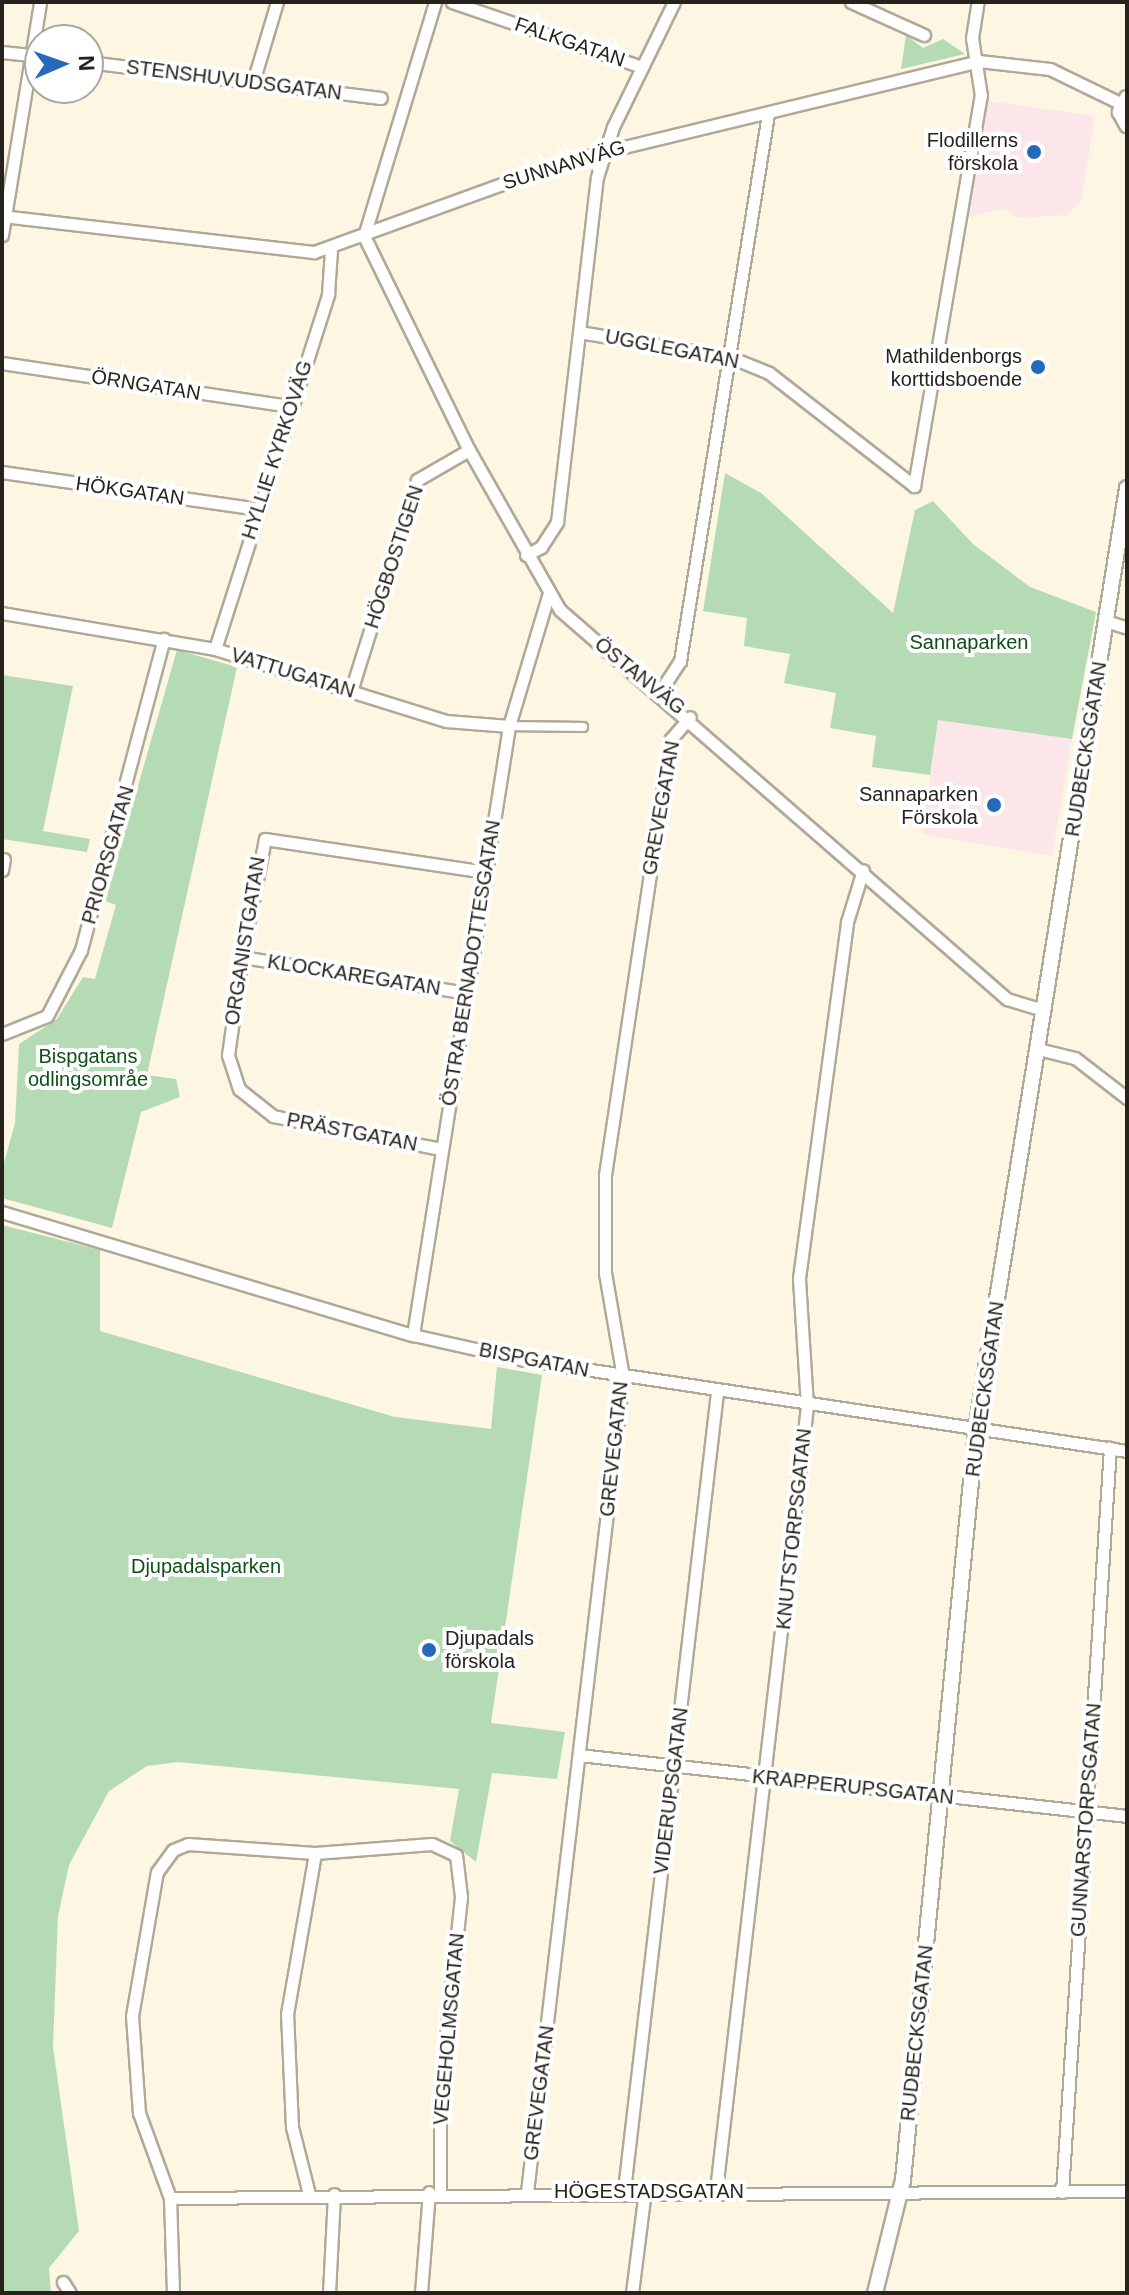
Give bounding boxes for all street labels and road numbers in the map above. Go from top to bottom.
street label: FALKGATAN [512,12,628,72]
street label: STENSHUVUDSGATAN [125,55,343,105]
street label: SUNNANVÄG [500,135,628,195]
street label: UGGLEGATAN [603,324,741,374]
street label: HYLLIE KYRKOVÄG [237,357,317,543]
street label: ÖRNGATAN [90,365,202,405]
street label: HÖKGATAN [74,472,186,510]
street label: HÖGBOSTIGEN [360,482,428,632]
street label: ÖSTANVÄG [590,632,690,720]
street label: VATTUGATAN [228,643,358,703]
street label: RUDBECKSGATAN [1060,660,1112,838]
street label: GREVEGATAN [637,739,685,877]
street label: PRIORSGATAN [77,783,139,927]
street label: ÖSTRA BERNADOTTESGATAN [436,818,506,1108]
street label: ORGANISTGATAN [220,855,270,1027]
street label: KLOCKAREGATAN [266,949,442,1001]
street label: PRÄSTGATAN [285,1108,419,1156]
street label: RUDBECKSGATAN [961,1300,1009,1478]
street label: BISPGATAN [477,1338,591,1382]
street label: GREVEGATAN [595,1380,633,1518]
street label: KNUTSTORPSGATAN [771,1427,817,1631]
street label: GUNNARSTORPSGATAN [1066,1702,1106,1938]
street label: VIDERUPSGATAN [649,1706,693,1876]
street label: KRAPPERUPSGATAN [751,1764,955,1810]
street label: VEGEHOLMSGATAN [429,1932,469,2126]
street label: RUDBECKSGATAN [896,1944,938,2122]
street label: GREVEGATAN [519,2024,559,2162]
street label: HÖGESTADSGATAN [554,2179,744,2203]

